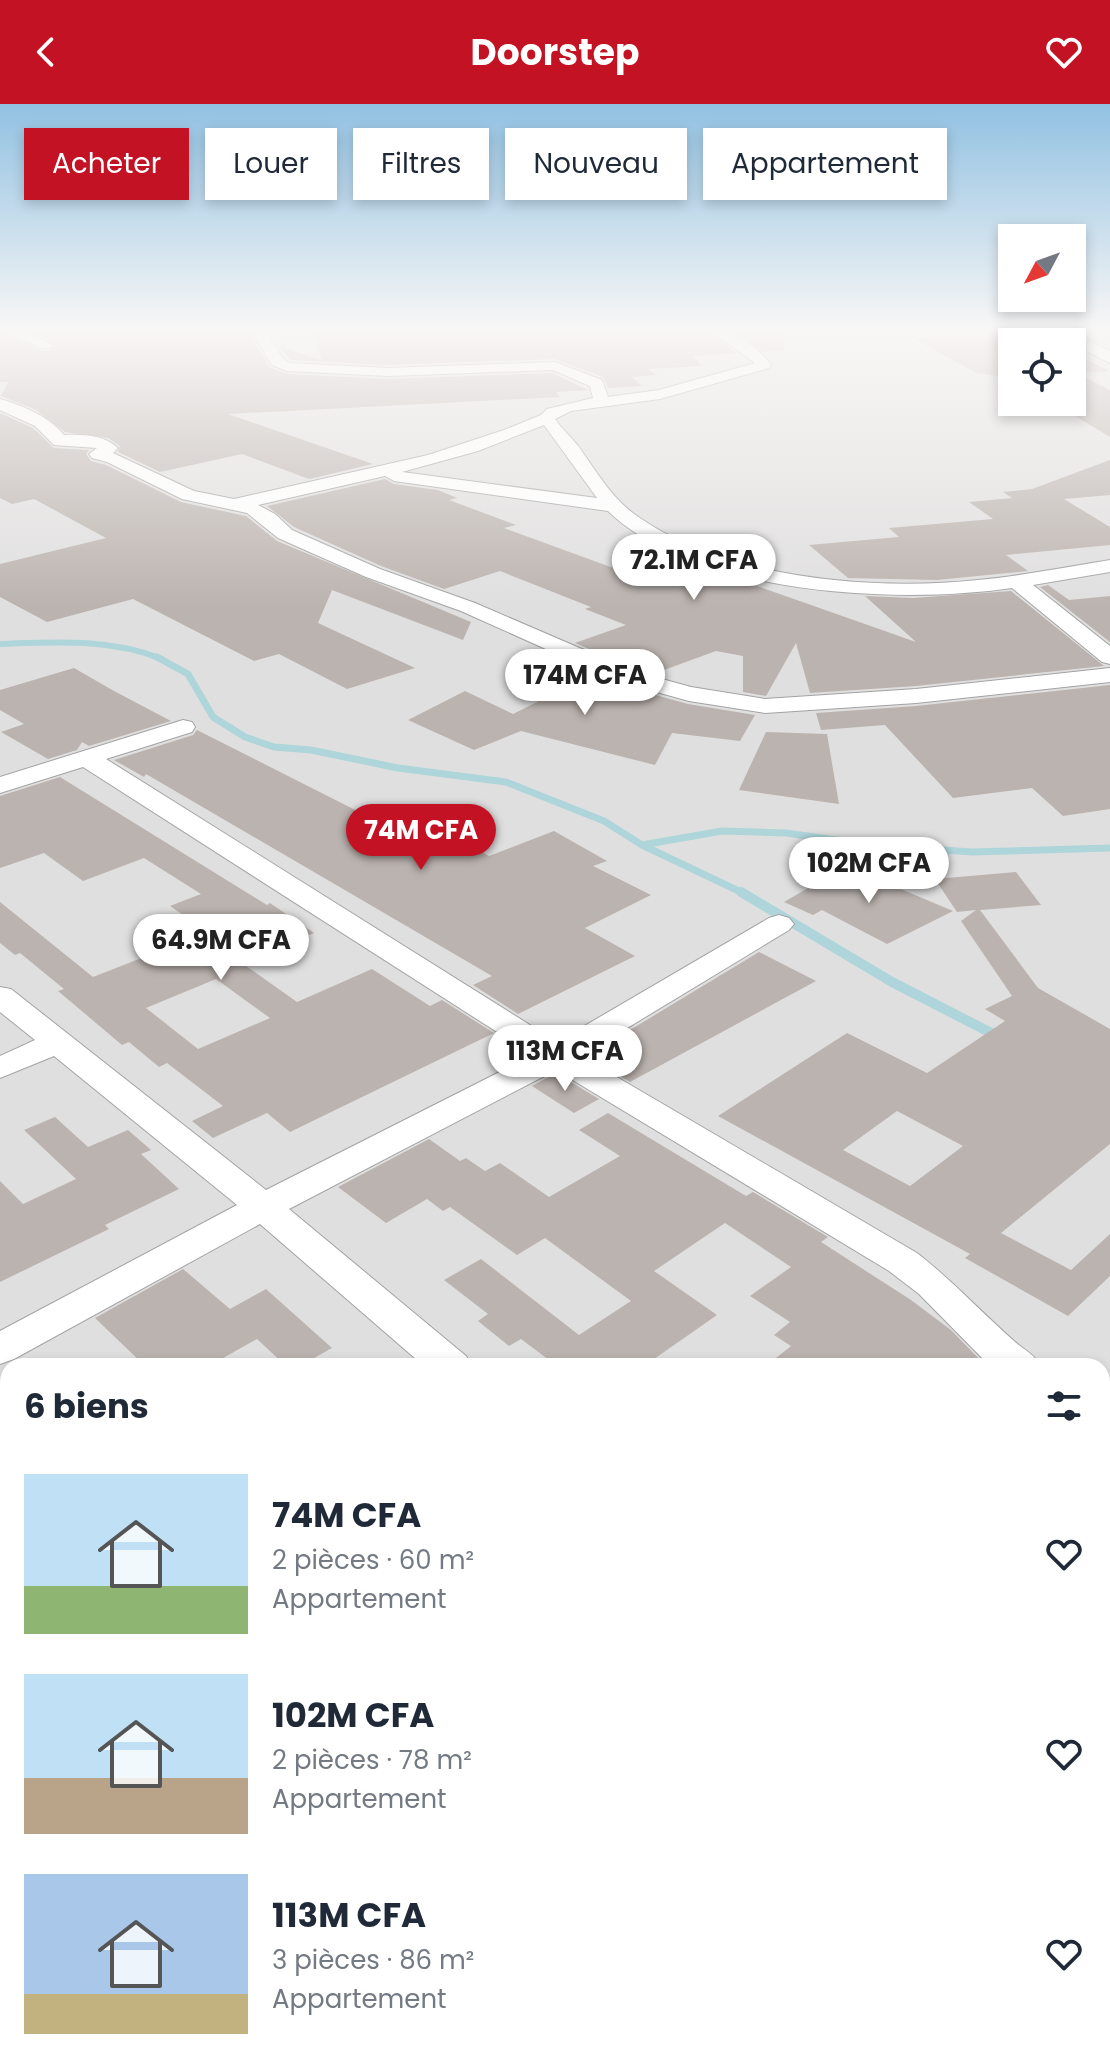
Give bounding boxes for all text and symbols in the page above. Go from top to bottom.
text: Doorstep [471,27,639,78]
icon: back [24,30,68,74]
icon: heart [1042,30,1086,74]
chip: Acheter [24,128,189,200]
chip: Louer [205,128,337,200]
chip: Filtres [353,128,489,200]
chip: Nouveau [505,128,687,200]
chip: Appartement [703,128,947,200]
north arrow [998,224,1086,312]
map controls [998,224,1086,416]
button: locate [998,328,1086,416]
pin: 72.1M CFA [602,534,786,602]
text: 72.1M CFA [630,542,758,578]
pin: 174M CFA [502,649,668,717]
text: 174M CFA [523,657,647,693]
pin: 74M CFA [347,804,495,872]
text: 74M CFA [364,812,478,848]
pin: 102M CFA [786,837,952,905]
text: 102M CFA [807,845,931,881]
pin: 64.9M CFA [129,914,313,982]
text: 64.9M CFA [151,922,291,958]
pin: 113M CFA [482,1025,648,1093]
text: 113M CFA [506,1033,624,1069]
text: 6 biens [24,1382,149,1430]
icon: filters [1042,1384,1086,1428]
text: 74M CFA [272,1491,421,1539]
icon: home [88,1506,184,1602]
icon: heart [1042,1532,1086,1576]
text: 2 pièces · 60 m² [272,1542,474,1578]
text: Appartement [272,1581,447,1617]
text: 102M CFA [272,1691,434,1739]
icon: home [88,1706,184,1802]
icon: heart [1042,1732,1086,1776]
text: 2 pièces · 78 m² [272,1742,472,1778]
text: Appartement [272,1781,447,1817]
text: 113M CFA [272,1891,426,1939]
icon: home [88,1906,184,2002]
icon: heart [1042,1932,1086,1976]
text: 3 pièces · 86 m² [272,1942,474,1978]
text: Appartement [272,1981,447,2017]

